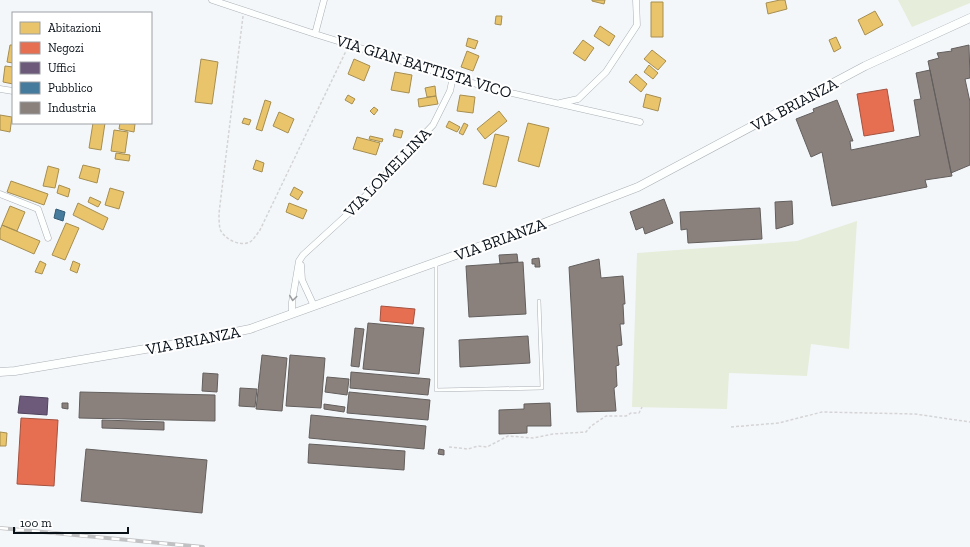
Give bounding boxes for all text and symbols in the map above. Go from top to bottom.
legend [12,12,152,124]
text: Abitazioni [48,21,102,35]
street label: VIA GIAN BATTISTA VICO [333,30,514,102]
text: Negozi [48,41,85,55]
text: Uffici [48,61,76,75]
street label: VIA BRIANZA [747,73,841,136]
text: Pubblico [48,81,93,95]
text: Industria [48,101,96,115]
street label: VIA LOMELLINA [339,123,435,222]
street label: VIA BRIANZA [451,214,549,265]
one-way arrow [288,295,297,301]
street label: VIA BRIANZA [143,322,242,359]
scale bar [14,509,128,535]
text: 100 m [20,516,52,530]

